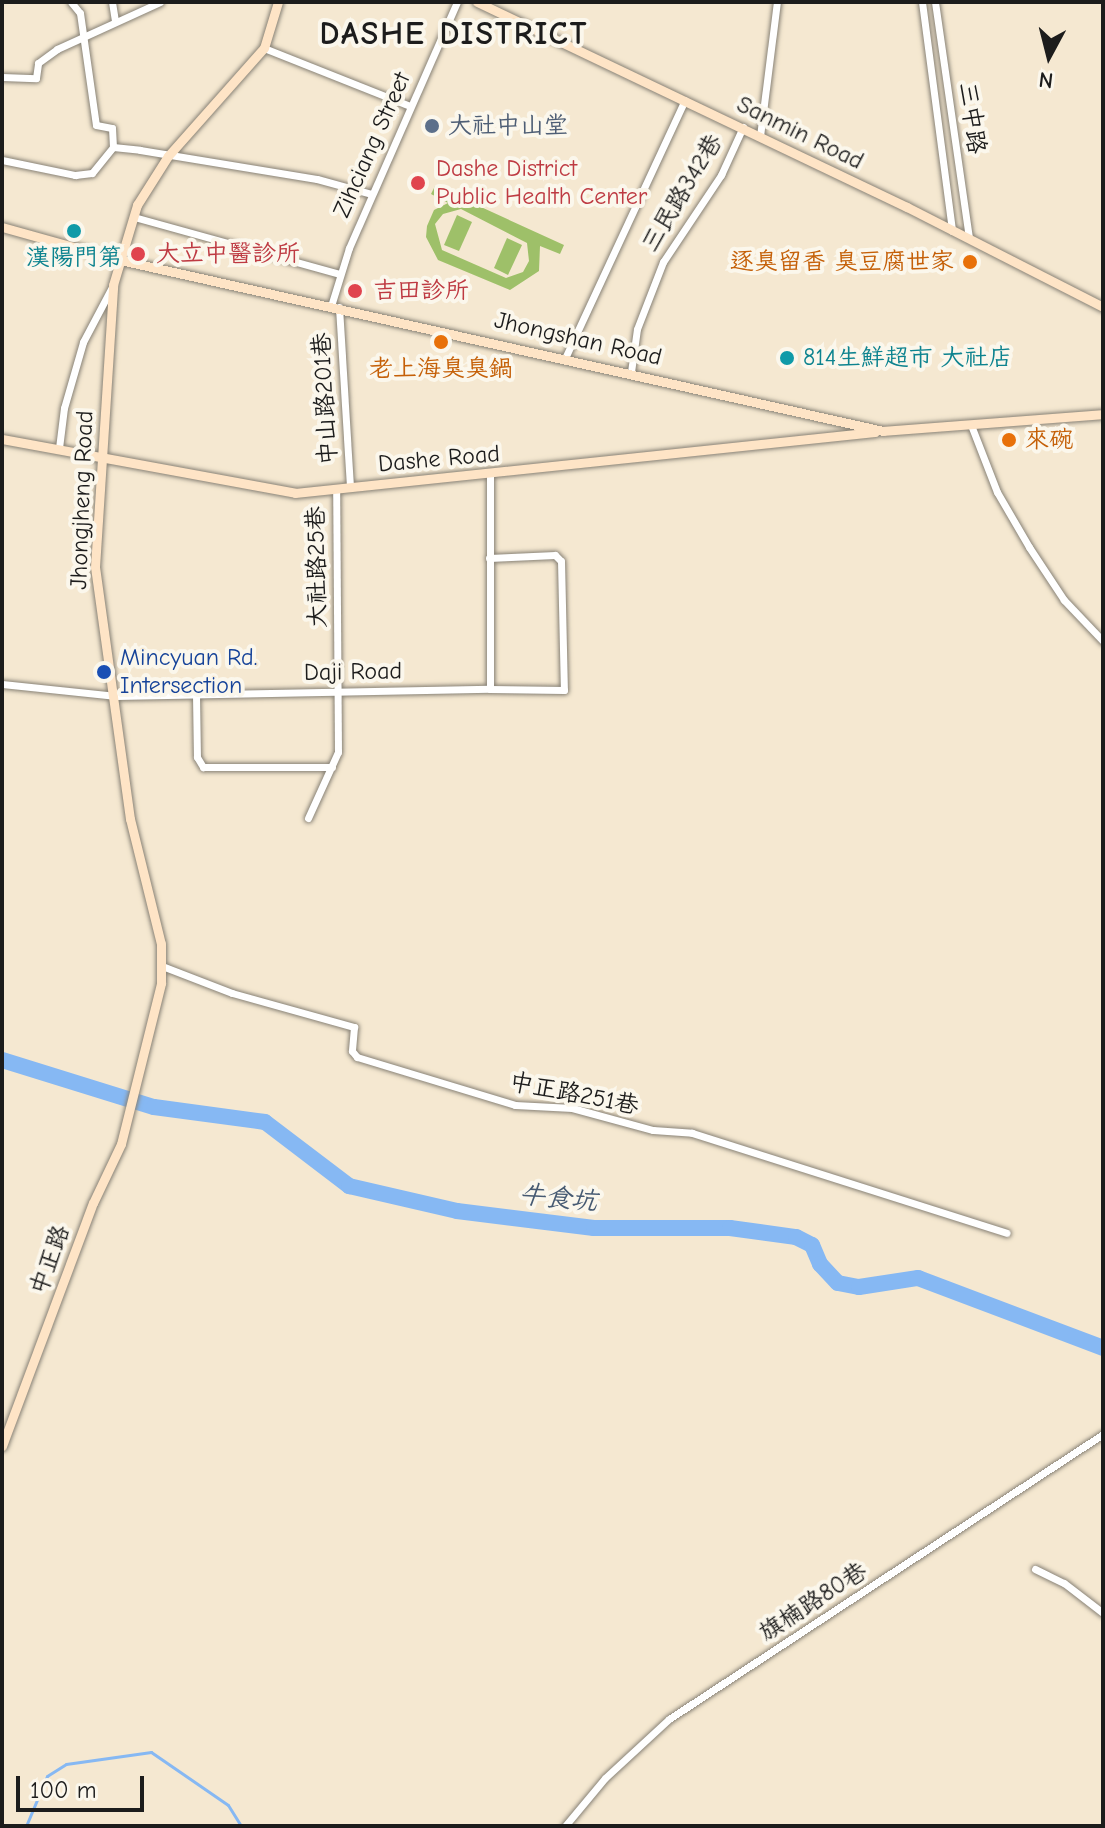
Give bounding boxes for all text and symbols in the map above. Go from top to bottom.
district label: DASHE DISTRICT [319,15,589,53]
north arrow [1009,16,1089,96]
text: N [1037,66,1055,94]
street label: Zihciang Street [327,68,417,222]
street label: 三中路 [953,80,991,156]
street label: Sanmin Road [732,90,868,176]
place label: 大社中山堂 [448,112,568,140]
marker: 大社中山堂 [423,117,441,135]
street label: 三民路342巷 [636,129,728,257]
place label: Dashe District Public Health Center [436,155,647,211]
marker: Dashe District Public Health Center [407,172,429,194]
marker: 漢陽門第 [65,222,83,240]
place label: 大立中醫診所 [156,240,300,268]
marker: 大立中醫診所 [127,243,149,265]
place label: 漢陽門第 [26,244,122,272]
place label: 逐臭留香 臭豆腐世家 [730,248,954,276]
marker: 逐臭留香 臭豆腐世家 [961,253,979,271]
place label: 吉田診所 [373,277,469,305]
marker: 吉田診所 [344,280,366,302]
street label: Jhongshan Road [492,306,664,372]
street label: 中山路201巷 [307,332,343,466]
marker: 老上海臭臭鍋 [432,333,450,351]
place label: 814生鮮超市 大社店 [803,344,1012,372]
marker: 814生鮮超市 大社店 [778,349,796,367]
place label: 老上海臭臭鍋 [369,355,513,383]
street label: Jhongjheng Road [64,410,100,590]
place label: 來碗 [1025,426,1073,454]
marker: 來碗 [1000,431,1018,449]
street label: Dashe Road [377,439,501,479]
street label: 大社路25巷 [302,506,332,628]
place label: Mincyuan Rd. Intersection [120,644,257,700]
street label: Daji Road [304,657,402,687]
marker: Mincyuan Rd. Intersection [95,663,113,681]
street label: 中正路251巷 [507,1067,641,1121]
water label: 牛食坑 [518,1179,598,1219]
street label: 中正路 [24,1221,76,1299]
street label: 旗楠路80巷 [754,1556,872,1648]
scale bar [20,1760,148,1810]
text: 100 m [30,1776,97,1804]

